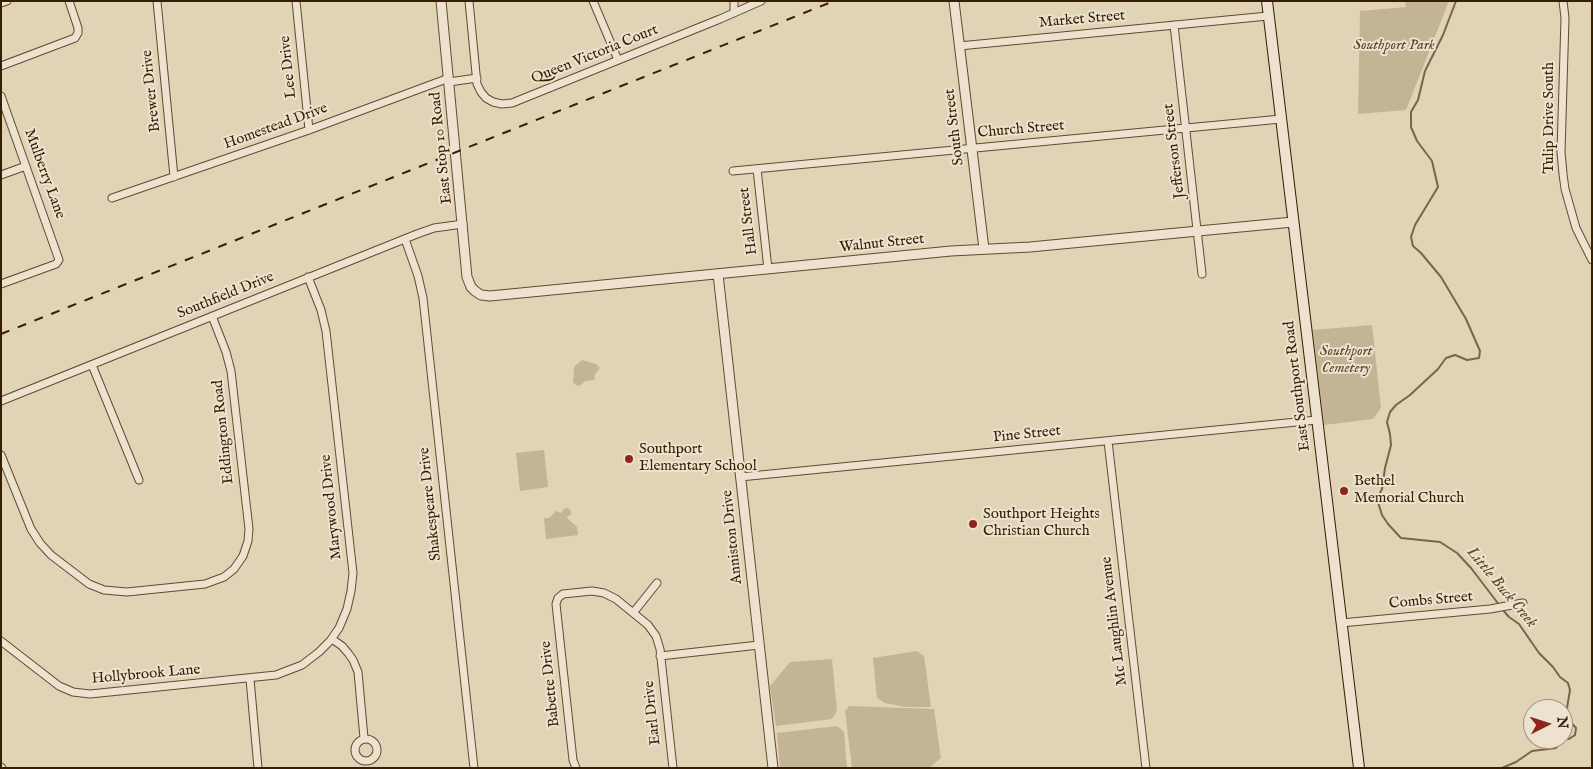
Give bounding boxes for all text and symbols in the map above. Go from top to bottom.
street label: Market Street [1038,7,1126,33]
street label: Queen Victoria Court [529,21,661,89]
street label: Lee Drive [277,35,301,99]
park label: Southport Park [1353,37,1435,55]
street label: Brewer Drive [139,49,165,133]
street label: Tulip Drive South [1541,62,1559,174]
street label: South Street [941,88,969,166]
street label: East Stop 10 Road [427,91,457,205]
street label: Homestead Drive [222,100,330,154]
street label: Jefferson Street [1160,102,1190,200]
street label: Church Street [977,117,1065,143]
street label: Mulberry Lane [19,127,69,221]
street label: Hall Street [736,186,762,256]
street label: Walnut Street [839,231,925,257]
street label: Southfield Drive [175,268,277,324]
street label: East Southport Road [1281,320,1315,452]
park label: Southport Cemetery [1320,343,1372,378]
street label: Eddington Road [210,379,238,485]
street label: Pine Street [992,422,1062,448]
place label: Southport Elementary School [639,441,757,476]
street label: Shakespeare Drive [416,446,446,562]
marker: Southport Elementary School [623,453,635,465]
street label: Marywood Drive [318,454,346,560]
place label: Bethel Memorial Church [1354,473,1464,508]
marker: Bethel Memorial Church [1338,485,1350,497]
street label: Anniston Drive [719,489,747,585]
place label: Southport Heights Christian Church [983,506,1100,541]
marker: Southport Heights Christian Church [967,518,979,530]
water label: Little Buck Creek [1462,544,1540,632]
street label: Mc Laughlin Avenue [1098,555,1132,687]
street label: Combs Street [1388,588,1474,614]
street label: Babette Drive [538,640,564,728]
street label: Hollybrook Lane [91,661,201,689]
street label: Earl Drive [641,680,665,746]
north arrow [1523,699,1573,749]
text: N [1552,716,1571,730]

